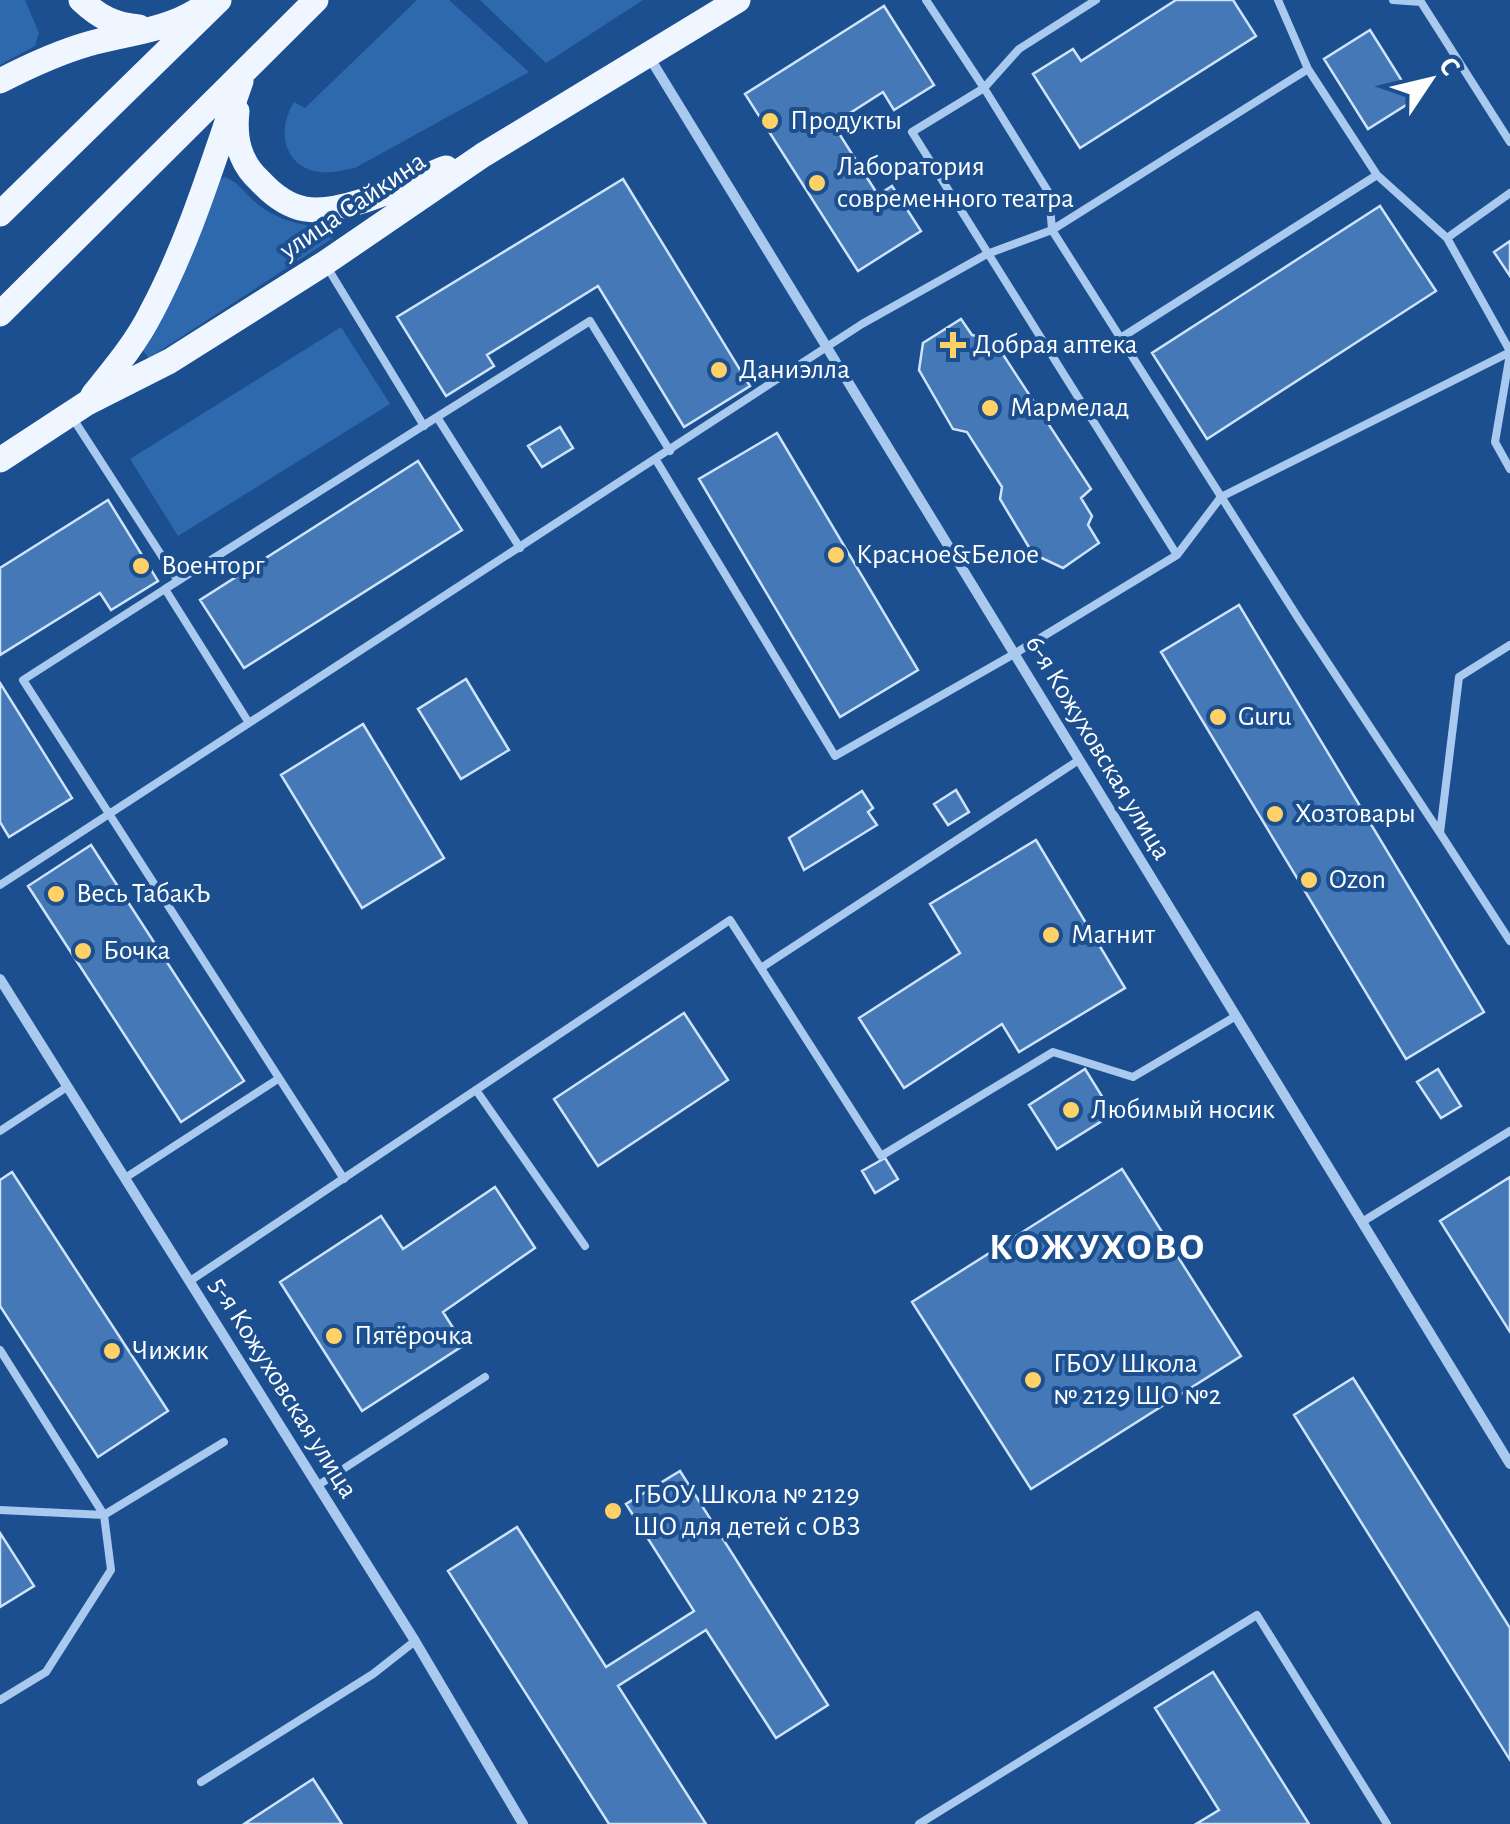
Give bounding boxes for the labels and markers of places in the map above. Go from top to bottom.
place label: Продукты [790,107,902,135]
marker: Продукты [759,110,781,132]
place label: Лаборатория современного театра [837,153,1074,213]
marker: Лаборатория современного театра [806,172,828,194]
place label: Добрая аптека [973,331,1138,359]
marker: Добрая аптека [942,334,964,356]
place label: Даниэлла [739,356,850,384]
marker: Даниэлла [708,359,730,381]
place label: Мармелад [1010,394,1130,422]
marker: Мармелад [979,397,1001,419]
place label: Красное&Белое [856,541,1039,569]
marker: Красное&Белое [825,544,847,566]
place label: Военторг [161,552,265,580]
marker: Военторг [130,555,152,577]
place label: Guru [1238,703,1292,731]
marker: Guru [1207,706,1229,728]
place label: Хозтовары [1295,800,1416,828]
marker: Хозтовары [1264,803,1286,825]
place label: Ozon [1329,866,1386,894]
marker: Ozon [1298,869,1320,891]
place label: Весь ТабакЪ [76,880,211,908]
marker: Весь ТабакЪ [45,883,67,905]
place label: Магнит [1071,921,1156,949]
marker: Магнит [1040,924,1062,946]
place label: Бочка [103,937,171,965]
marker: Бочка [72,940,94,962]
place label: Любимый носик [1091,1096,1275,1124]
marker: Любимый носик [1060,1099,1082,1121]
place label: Пятёрочка [354,1322,473,1350]
marker: Пятёрочка [323,1325,345,1347]
place label: Чижик [132,1337,209,1365]
marker: Чижик [101,1340,123,1362]
place label: ГБОУ Школа № 2129 ШО №2 [1053,1350,1221,1410]
marker: ГБОУ Школа № 2129 ШО №2 [1022,1369,1044,1391]
place label: ГБОУ Школа № 2129 ШО для детей с ОВЗ [633,1481,861,1541]
marker: ГБОУ Школа № 2129 ШО для детей с ОВЗ [602,1500,624,1522]

